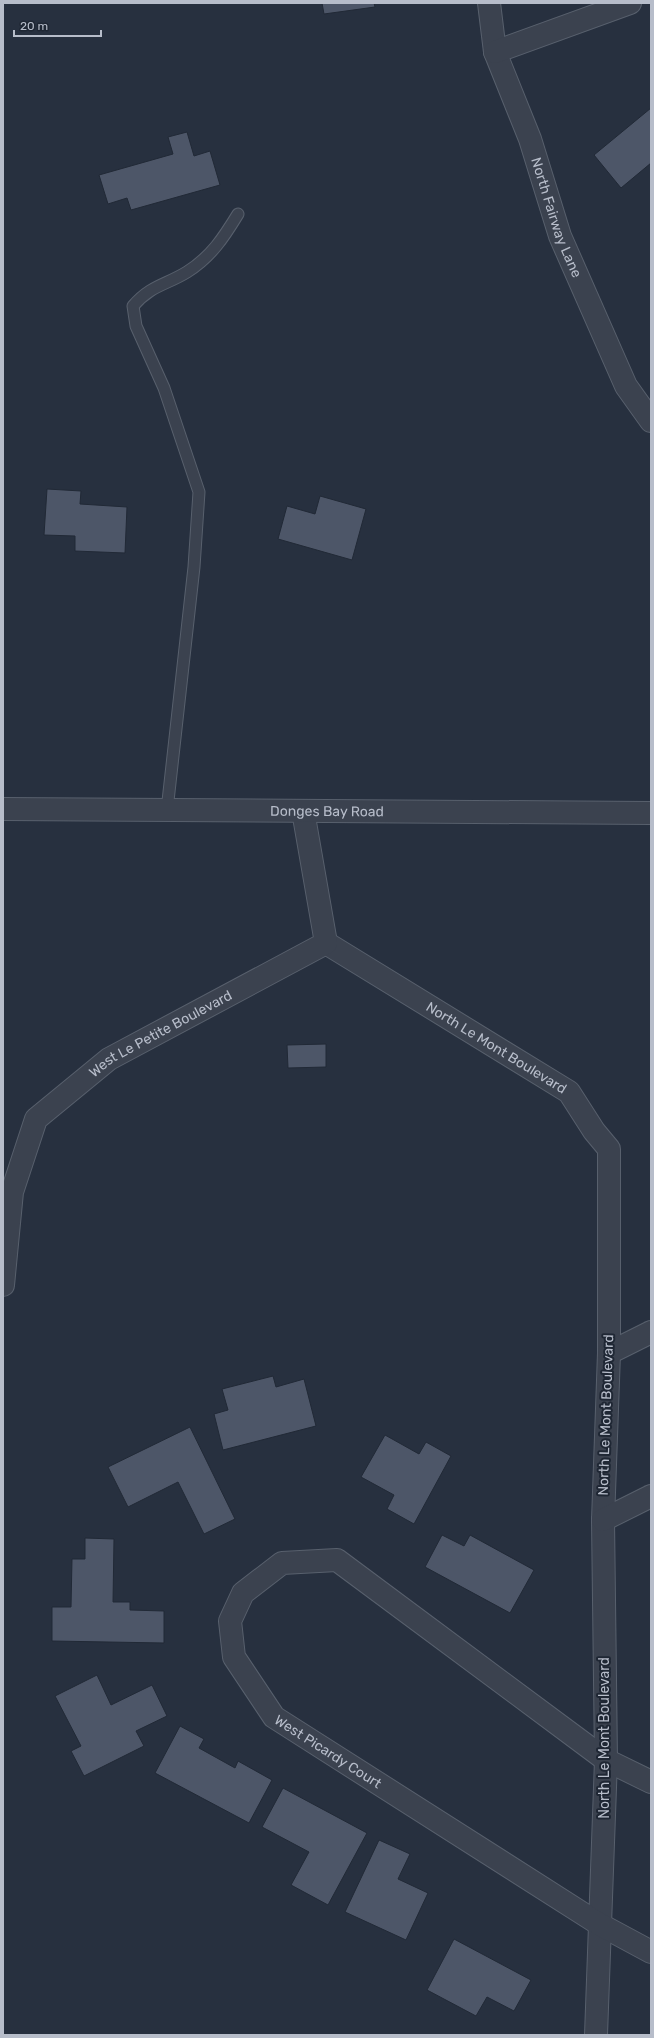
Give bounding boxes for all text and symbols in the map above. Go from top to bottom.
scale bar [14,12,101,38]
text: 20 m [20,19,48,33]
street label: North Fairway Lane [528,155,586,280]
street label: Donges Bay Road [270,802,384,820]
street label: West Le Petite Boulevard [85,986,235,1081]
street label: North Le Mont Boulevard [423,998,570,1097]
street label: North Le Mont Boulevard [595,1334,617,1496]
street label: North Le Mont Boulevard [596,1657,613,1819]
street label: West Picardy Court [271,1711,385,1792]

